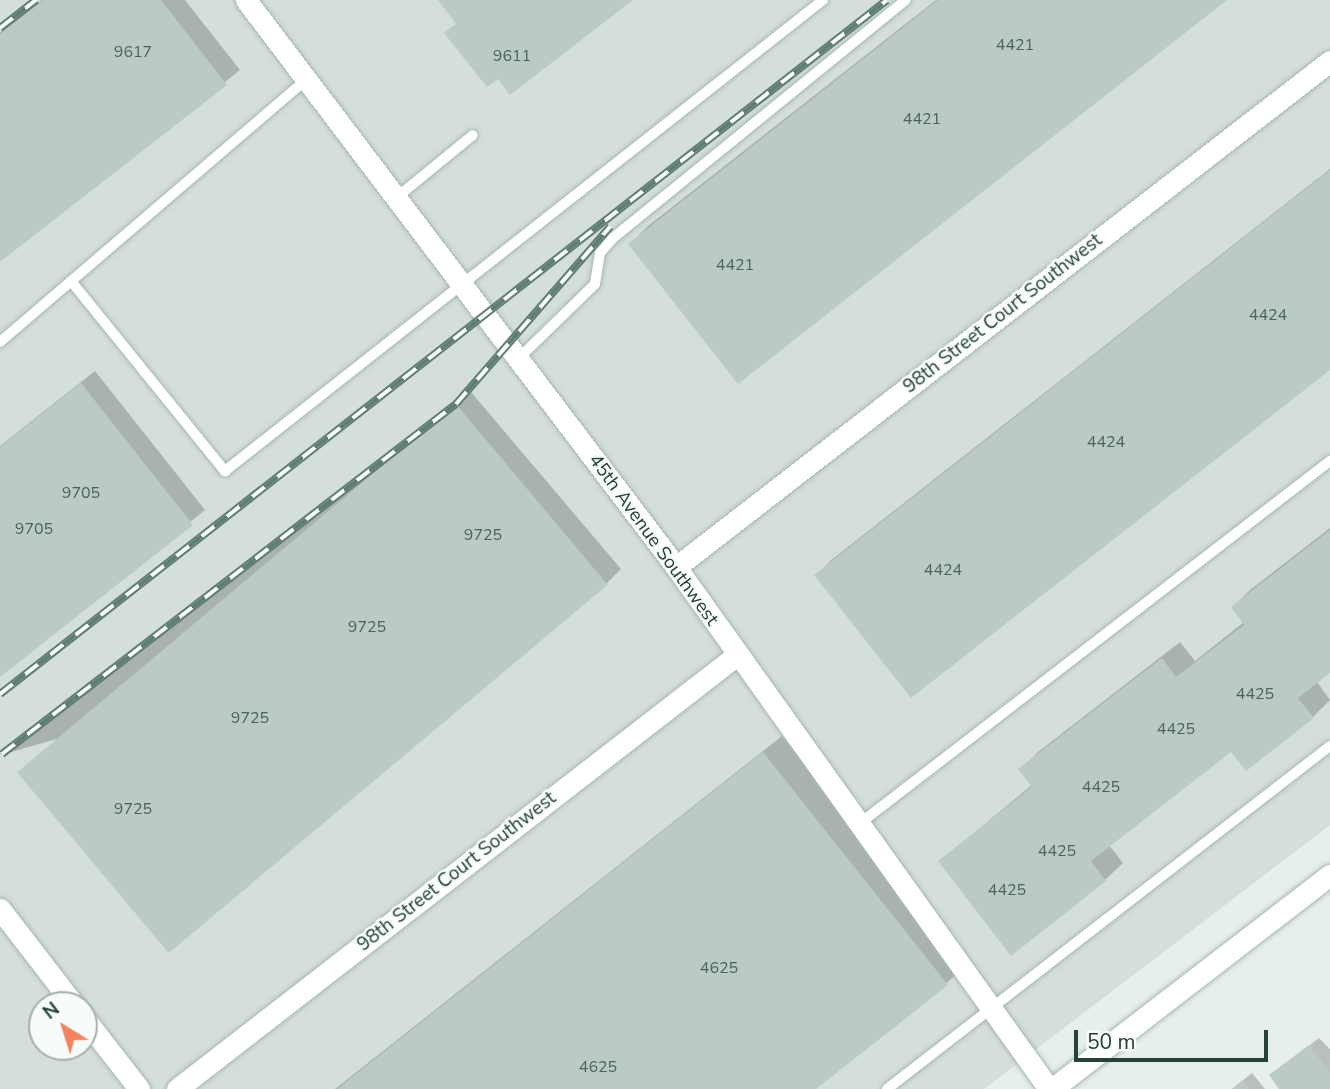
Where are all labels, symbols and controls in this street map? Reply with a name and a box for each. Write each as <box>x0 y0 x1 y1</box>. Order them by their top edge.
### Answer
house number: 4421 <box>996 35 1034 55</box>
house number: 9617 <box>114 42 152 62</box>
house number: 9611 <box>493 46 531 66</box>
house number: 4421 <box>903 109 941 129</box>
street label: 98th Street Court Southwest <box>899 229 1107 399</box>
house number: 4421 <box>716 255 754 275</box>
house number: 4424 <box>1249 305 1287 325</box>
house number: 4424 <box>1087 432 1125 452</box>
street label: 45th Avenue Southwest <box>583 450 723 630</box>
house number: 9705 <box>62 483 100 503</box>
house number: 9705 <box>15 519 53 539</box>
house number: 9725 <box>464 525 502 545</box>
house number: 4424 <box>924 560 962 580</box>
house number: 9725 <box>348 617 386 637</box>
house number: 4425 <box>1236 684 1274 704</box>
house number: 9725 <box>231 708 269 728</box>
house number: 4425 <box>1157 719 1195 739</box>
house number: 4425 <box>1082 777 1120 797</box>
street label: 98th Street Court Southwest <box>353 787 561 957</box>
house number: 9725 <box>114 799 152 819</box>
house number: 4425 <box>1038 841 1076 861</box>
house number: 4425 <box>988 880 1026 900</box>
house number: 4625 <box>700 958 738 978</box>
north arrow <box>28 991 98 1061</box>
text: N <box>38 996 65 1026</box>
scale bar <box>1078 1016 1272 1060</box>
text: 50 m <box>1087 1028 1136 1056</box>
house number: 4625 <box>579 1057 617 1077</box>

